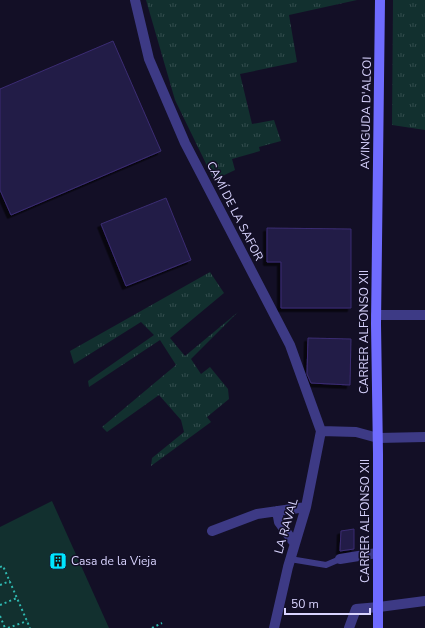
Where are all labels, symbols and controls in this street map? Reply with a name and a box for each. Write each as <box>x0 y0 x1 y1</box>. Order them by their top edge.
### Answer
street label: AVINGUDA D'ALCOI <box>357 56 375 170</box>
street label: CAMÍ DE LA SAFOR <box>203 158 267 264</box>
street label: CARRER ALFONSO XII <box>356 270 372 394</box>
street label: CARRER ALFONSO XII <box>357 459 373 583</box>
street label: LA RAVAL <box>270 496 302 556</box>
building icon: Casa de la Vieja <box>48 551 68 571</box>
place label: Casa de la Vieja <box>71 553 157 569</box>
scale bar <box>285 590 370 616</box>
text: 50 m <box>291 596 319 612</box>

